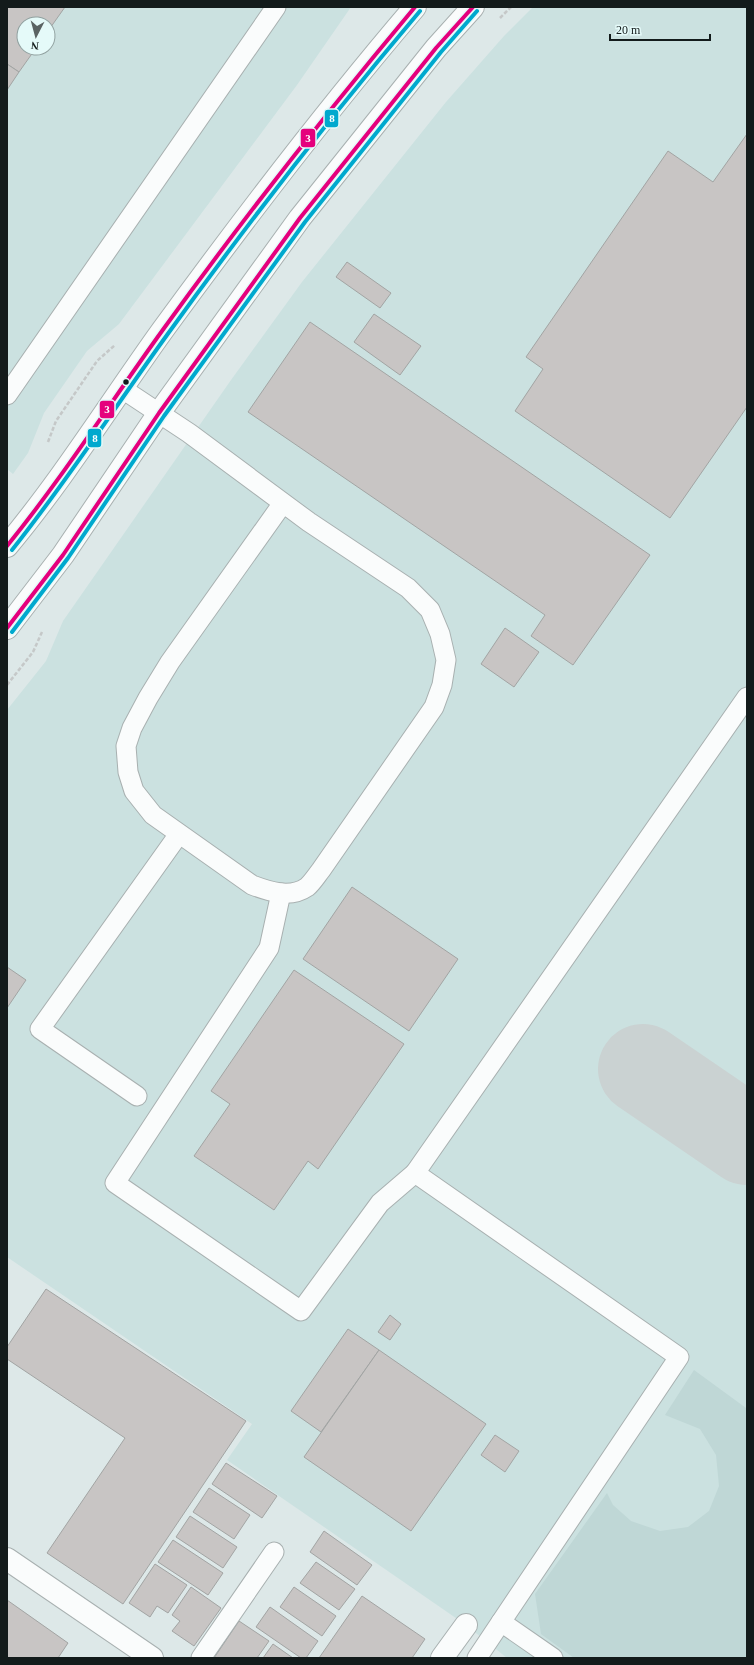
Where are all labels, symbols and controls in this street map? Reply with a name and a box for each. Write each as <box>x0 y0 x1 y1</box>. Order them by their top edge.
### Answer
north arrow <box>16 16 56 56</box>
scale bar <box>610 16 710 42</box>
text: 20 m <box>616 23 641 37</box>
text: N <box>30 40 40 52</box>
line badge: 8 <box>324 109 339 128</box>
text: 8 <box>329 112 335 124</box>
line badge: 3 <box>300 128 316 148</box>
text: 3 <box>305 132 311 144</box>
unlabelled marker <box>121 377 131 387</box>
line badge: 3 <box>99 400 115 419</box>
text: 3 <box>104 403 110 415</box>
line badge: 8 <box>87 428 102 448</box>
text: 8 <box>92 432 98 444</box>

